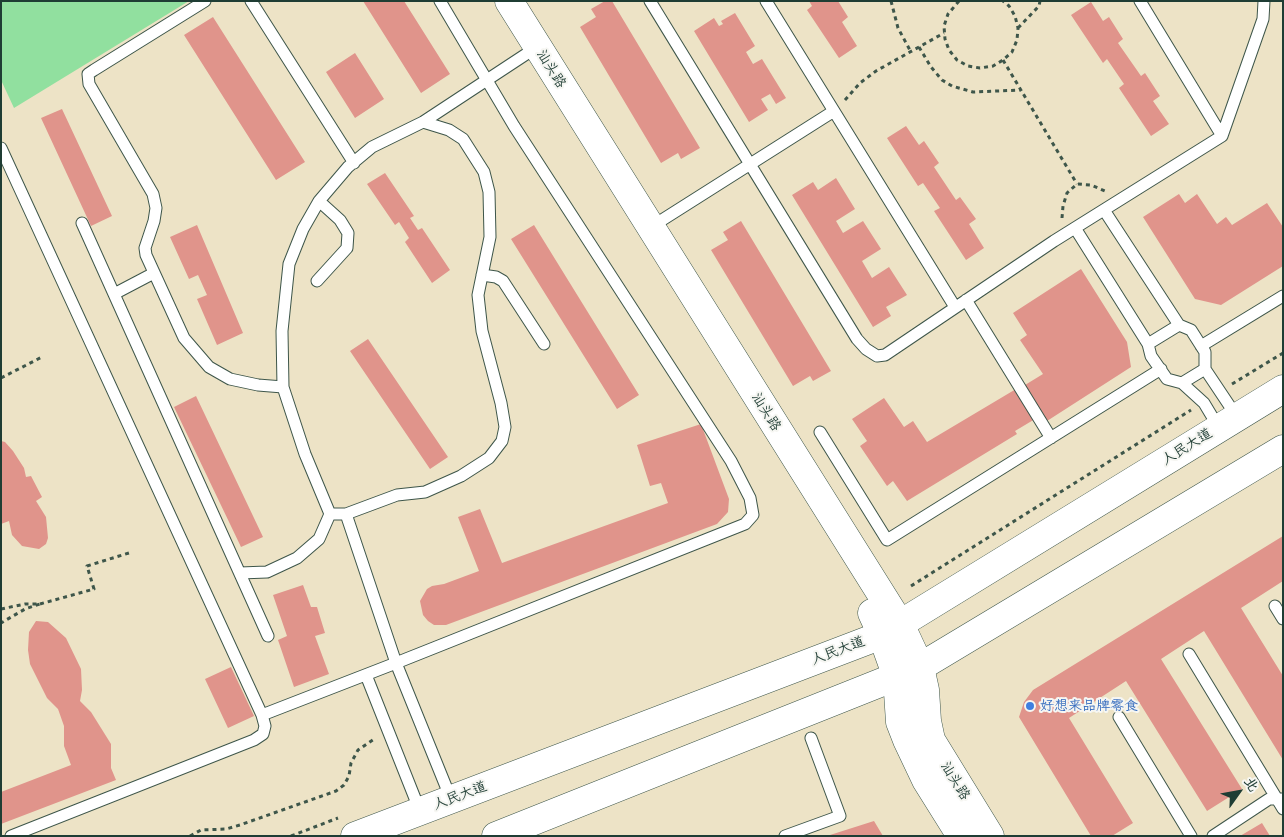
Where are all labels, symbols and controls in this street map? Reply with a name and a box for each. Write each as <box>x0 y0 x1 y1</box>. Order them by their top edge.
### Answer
street label: 汕头路 <box>533 47 569 91</box>
street label: 汕头路 <box>748 390 784 434</box>
street label: 人民大道 <box>1159 425 1215 469</box>
street label: 人民大道 <box>809 633 867 669</box>
place label: 好想来品牌零食 <box>1040 698 1138 714</box>
marker: 好想来品牌零食 <box>1024 700 1036 712</box>
street label: 汕头路 <box>937 759 973 803</box>
north arrow <box>1214 767 1264 817</box>
text: 北 <box>1240 772 1265 795</box>
street label: 人民大道 <box>431 778 489 814</box>

